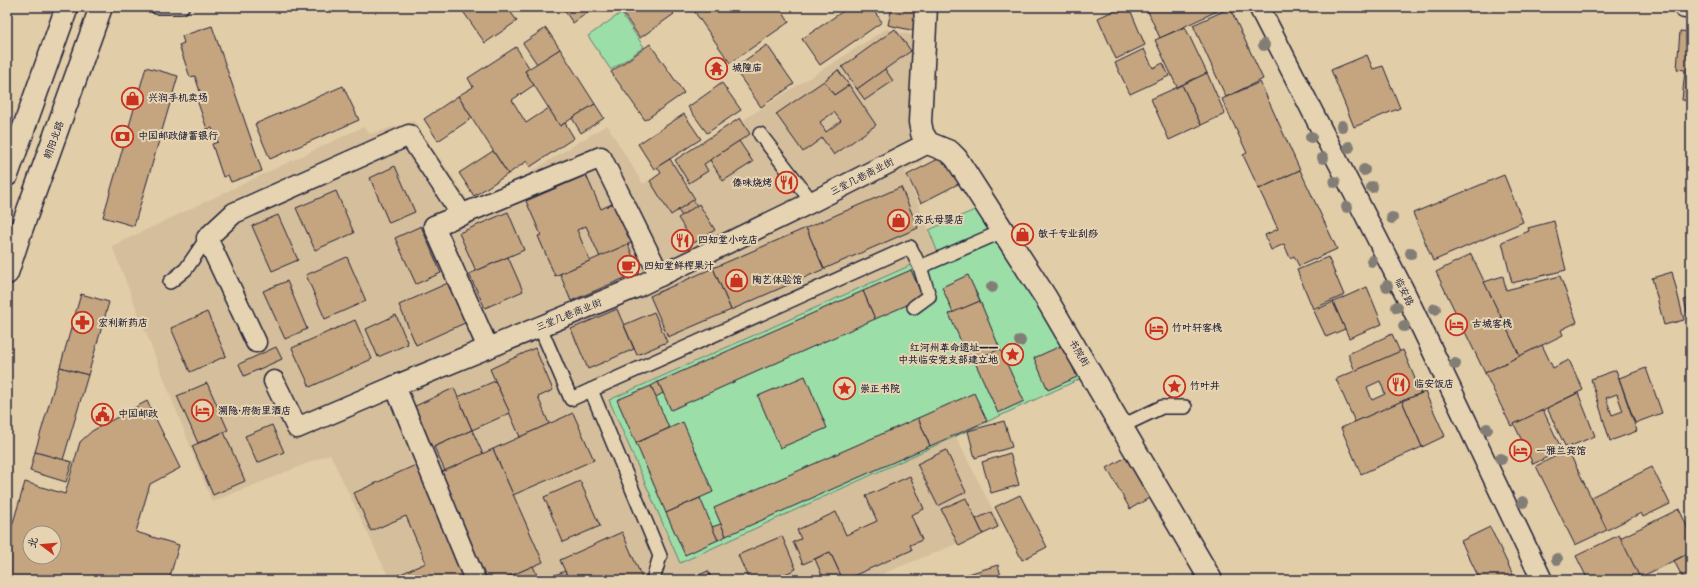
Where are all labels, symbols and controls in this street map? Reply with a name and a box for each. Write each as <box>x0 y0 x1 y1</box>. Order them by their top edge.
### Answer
temple icon: 城隍庙 <box>703 55 729 81</box>
place label: 城隍庙 <box>732 62 762 74</box>
shop icon: 兴润手机卖场 <box>120 85 146 111</box>
place label: 兴润手机卖场 <box>148 92 208 104</box>
street label: 朝阳北路 <box>42 119 66 161</box>
bank icon: 中国邮政储蓄银行 <box>110 123 136 149</box>
place label: 中国邮政储蓄银行 <box>138 130 218 142</box>
street label: 三堂几巷商业街 <box>828 156 896 198</box>
restaurant icon: 傣味烧烤 <box>774 170 800 196</box>
place label: 傣味烧烤 <box>732 177 772 189</box>
shop icon: 苏氏母婴店 <box>886 207 912 233</box>
place label: 苏氏母婴店 <box>914 214 964 226</box>
shop icon: 敏千专业刮痧 <box>1009 221 1035 247</box>
restaurant icon: 四知堂小吃店 <box>670 227 696 253</box>
place label: 敏千专业刮痧 <box>1038 228 1098 240</box>
place label: 四知堂小吃店 <box>698 234 758 246</box>
cafe icon: 四知堂鲜榨果汁 <box>615 253 641 279</box>
place label: 四知堂鲜榨果汁 <box>644 260 714 272</box>
shop icon: 陶艺体验馆 <box>723 267 749 293</box>
place label: 陶艺体验馆 <box>752 274 802 286</box>
street label: 临安路 <box>1392 276 1416 308</box>
street label: 三堂几巷商业街 <box>534 296 604 334</box>
pharmacy icon: 宏利新药店 <box>69 310 95 336</box>
hotel icon: 古城客栈 <box>1443 311 1469 337</box>
hotel icon: 竹叶轩客栈 <box>1144 315 1170 341</box>
place label: 宏利新药店 <box>98 317 148 329</box>
place label: 古城客栈 <box>1472 318 1512 330</box>
place label: 竹叶轩客栈 <box>1172 322 1222 334</box>
street label: 书院街 <box>1066 337 1092 369</box>
place icon: 红河州革命遗址—— 中共临安党支部建立地 <box>1000 341 1026 367</box>
place label: 红河州革命遗址—— 中共临安党支部建立地 <box>898 342 999 366</box>
restaurant icon: 临安饭店 <box>1386 371 1412 397</box>
place icon: 竹叶井 <box>1161 373 1187 399</box>
place icon: 崇正书院 <box>832 376 858 402</box>
place label: 临安饭店 <box>1414 378 1454 390</box>
place label: 竹叶井 <box>1190 380 1220 392</box>
place label: 崇正书院 <box>860 383 900 395</box>
hotel icon: 溯隐·府衙里酒店 <box>189 398 215 424</box>
public building icon: 中国邮政 <box>90 401 116 427</box>
place label: 溯隐·府衙里酒店 <box>218 405 291 417</box>
place label: 中国邮政 <box>118 408 158 420</box>
hotel icon: 一雅兰宾馆 <box>1507 438 1533 464</box>
place label: 一雅兰宾馆 <box>1536 445 1586 457</box>
north arrow <box>22 525 62 565</box>
text: 北 <box>25 535 41 549</box>

